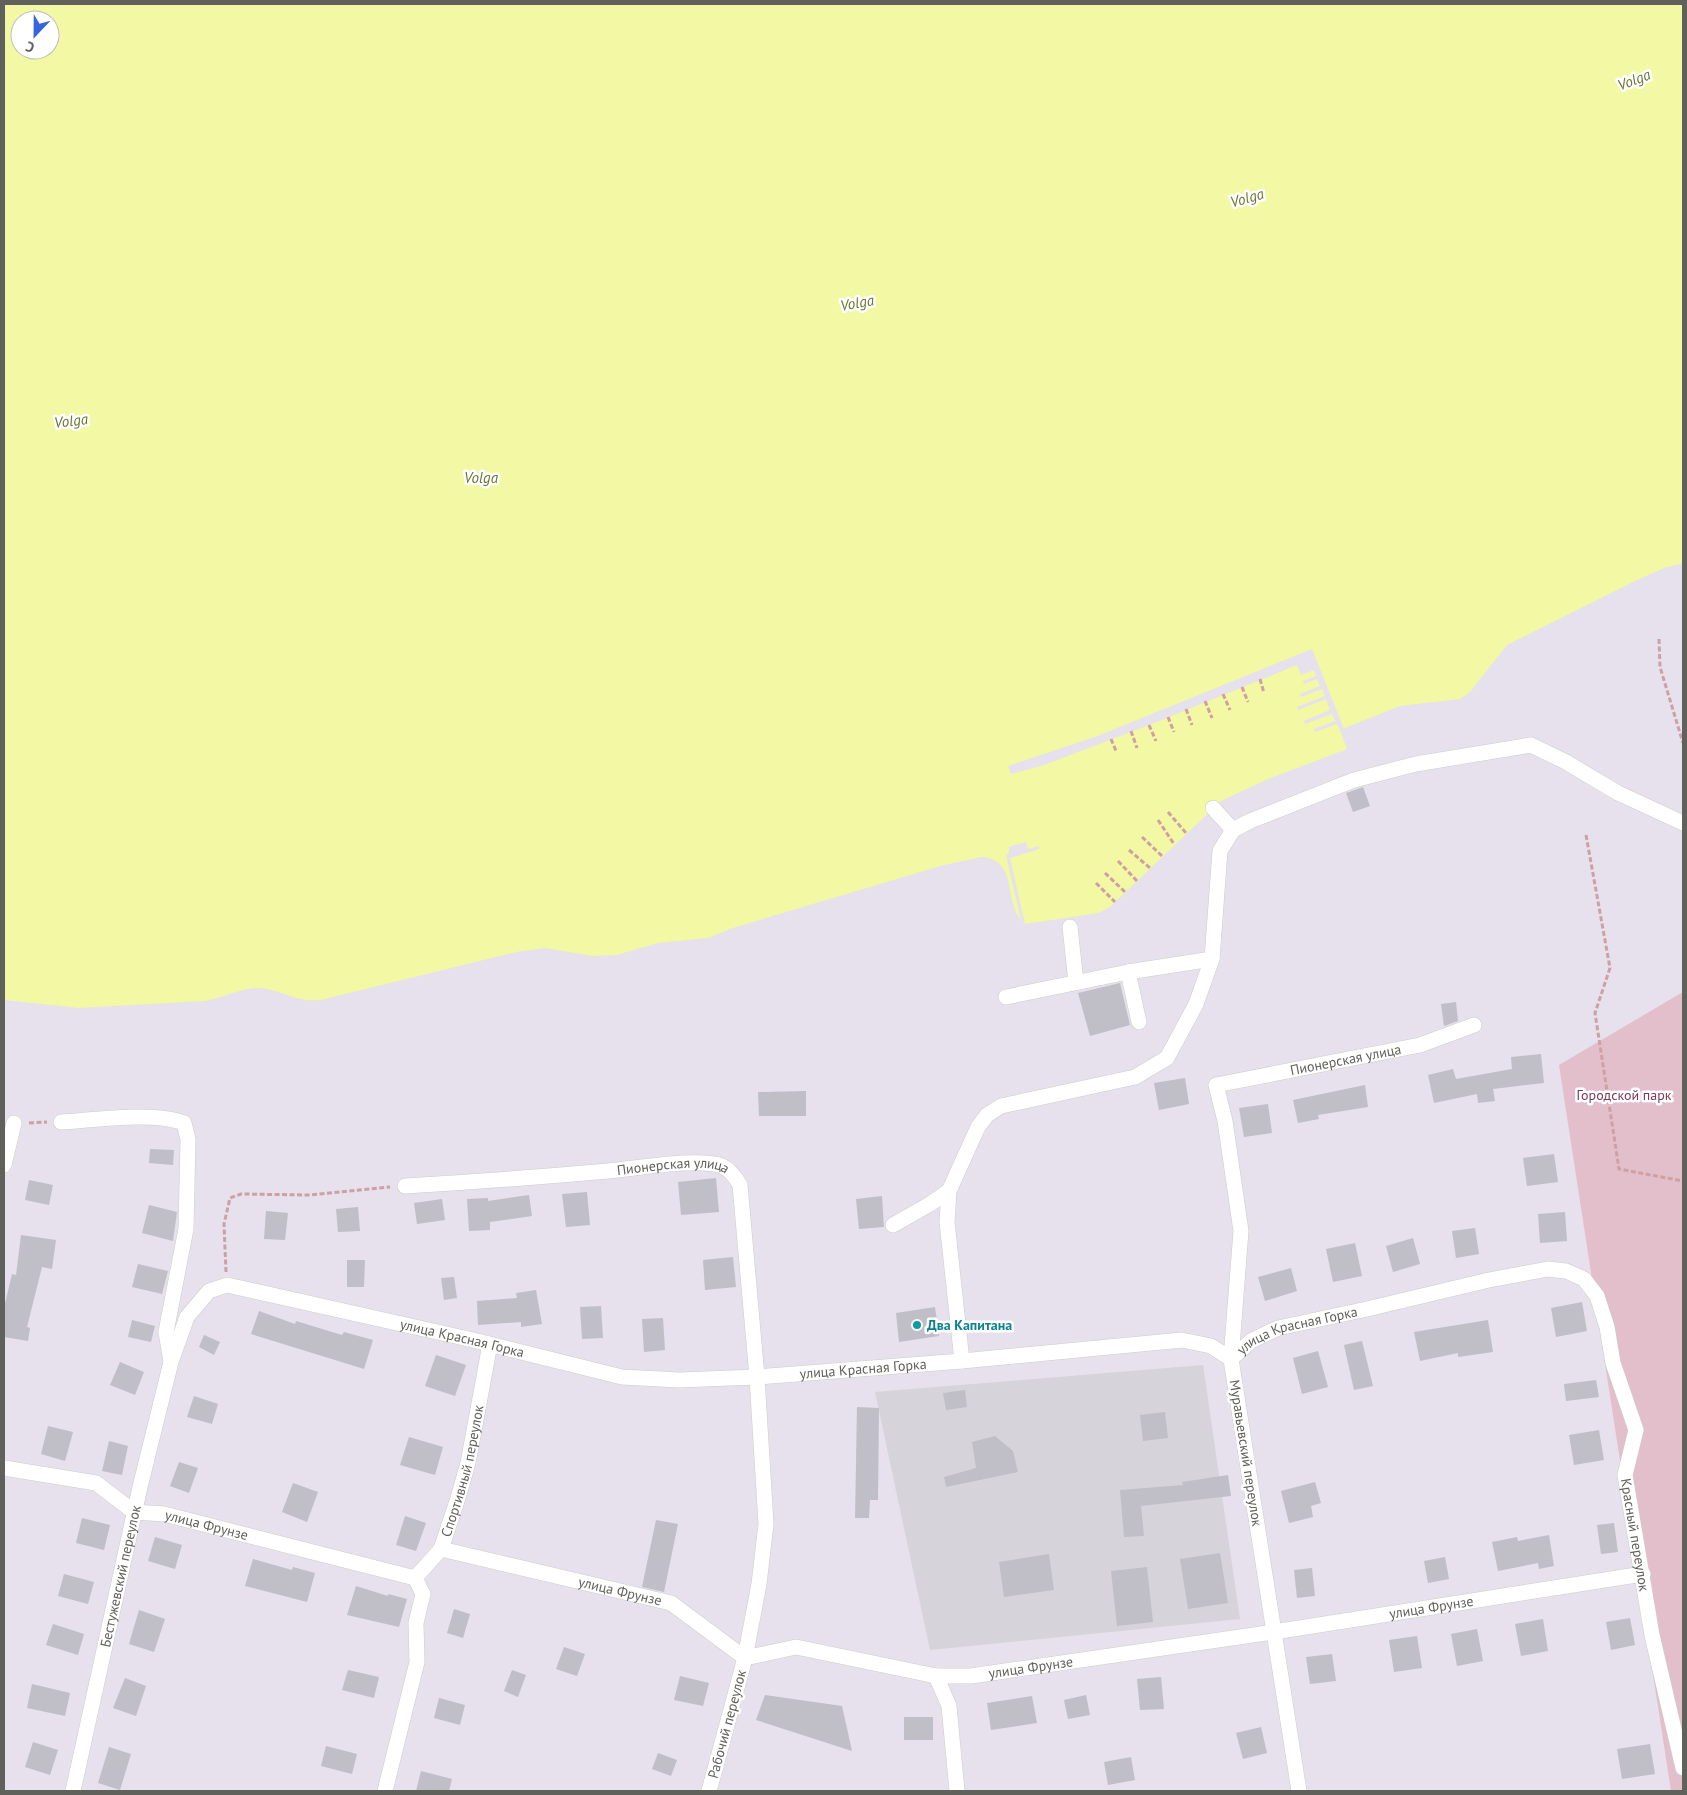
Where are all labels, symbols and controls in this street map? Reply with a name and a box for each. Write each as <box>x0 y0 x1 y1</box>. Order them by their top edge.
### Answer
north arrow <box>10 10 60 60</box>
text: С <box>23 37 37 57</box>
water label: Volga <box>1615 64 1654 94</box>
water label: Volga <box>1228 184 1266 211</box>
water label: Volga <box>839 290 876 315</box>
water label: Volga <box>53 409 90 432</box>
water label: Volga <box>464 468 499 487</box>
street label: Пионерская улица <box>1289 1040 1403 1079</box>
park label: Городской парк <box>1576 1086 1672 1104</box>
street label: Пионерская улица <box>616 1154 733 1179</box>
street label: улица Красная Горка <box>1233 1302 1359 1359</box>
street label: улица Красная Горка <box>398 1315 526 1361</box>
place label: Два Капитана <box>927 1316 1012 1334</box>
marker: Два Капитана <box>911 1319 923 1331</box>
street label: улица Красная Горка <box>799 1355 927 1383</box>
street label: Муравьевский переулок <box>1226 1378 1267 1528</box>
street label: Спортивный переулок <box>437 1403 488 1539</box>
street label: Красный переулок <box>1617 1477 1654 1593</box>
street label: Бестужевский переулок <box>96 1503 145 1649</box>
street label: улица Фрунзе <box>163 1506 250 1544</box>
street label: улица Фрунзе <box>577 1573 664 1610</box>
street label: улица Фрунзе <box>1388 1592 1475 1623</box>
street label: улица Фрунзе <box>987 1652 1074 1682</box>
street label: Рабочий переулок <box>704 1667 750 1780</box>

